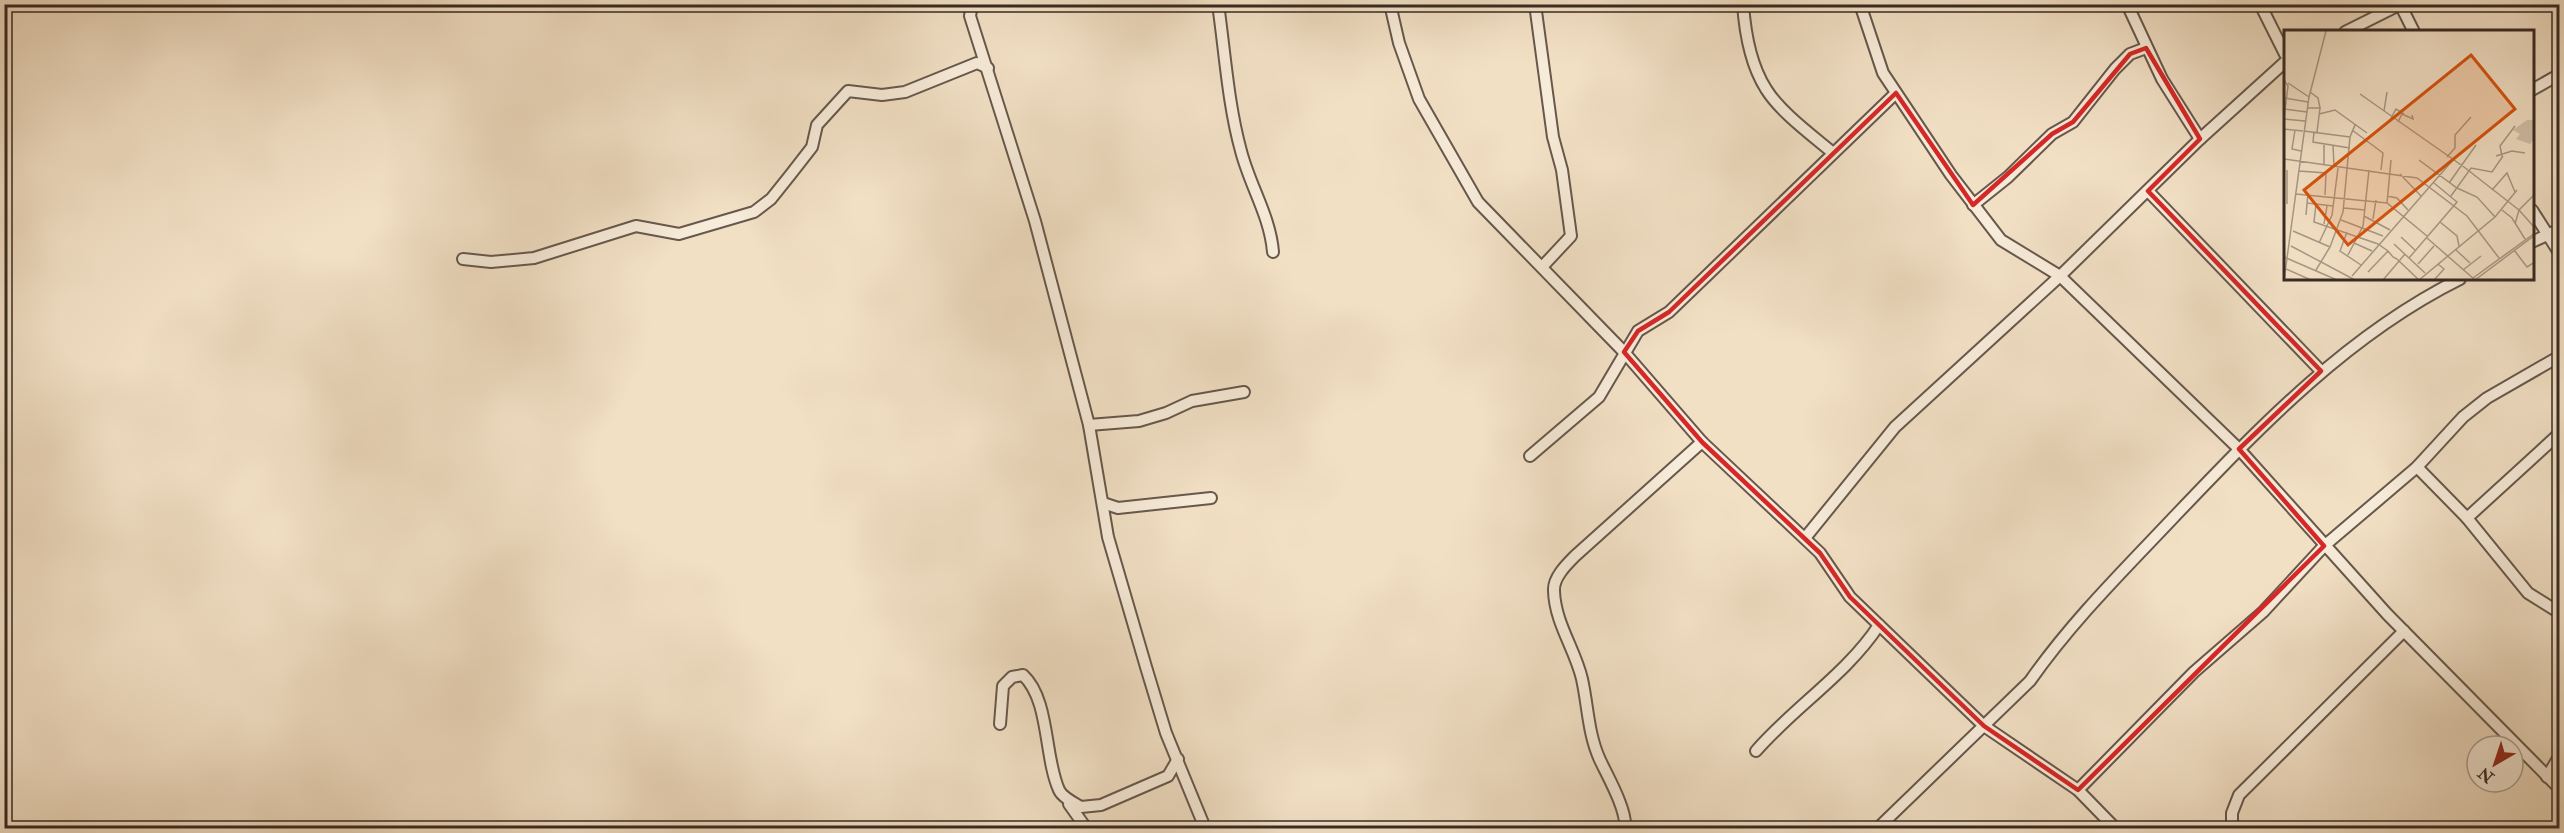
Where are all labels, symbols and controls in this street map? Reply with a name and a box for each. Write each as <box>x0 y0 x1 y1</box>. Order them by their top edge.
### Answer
inset map <box>2284 30 2534 280</box>
north arrow <box>2465 734 2525 794</box>
text: N <box>2474 762 2499 788</box>

